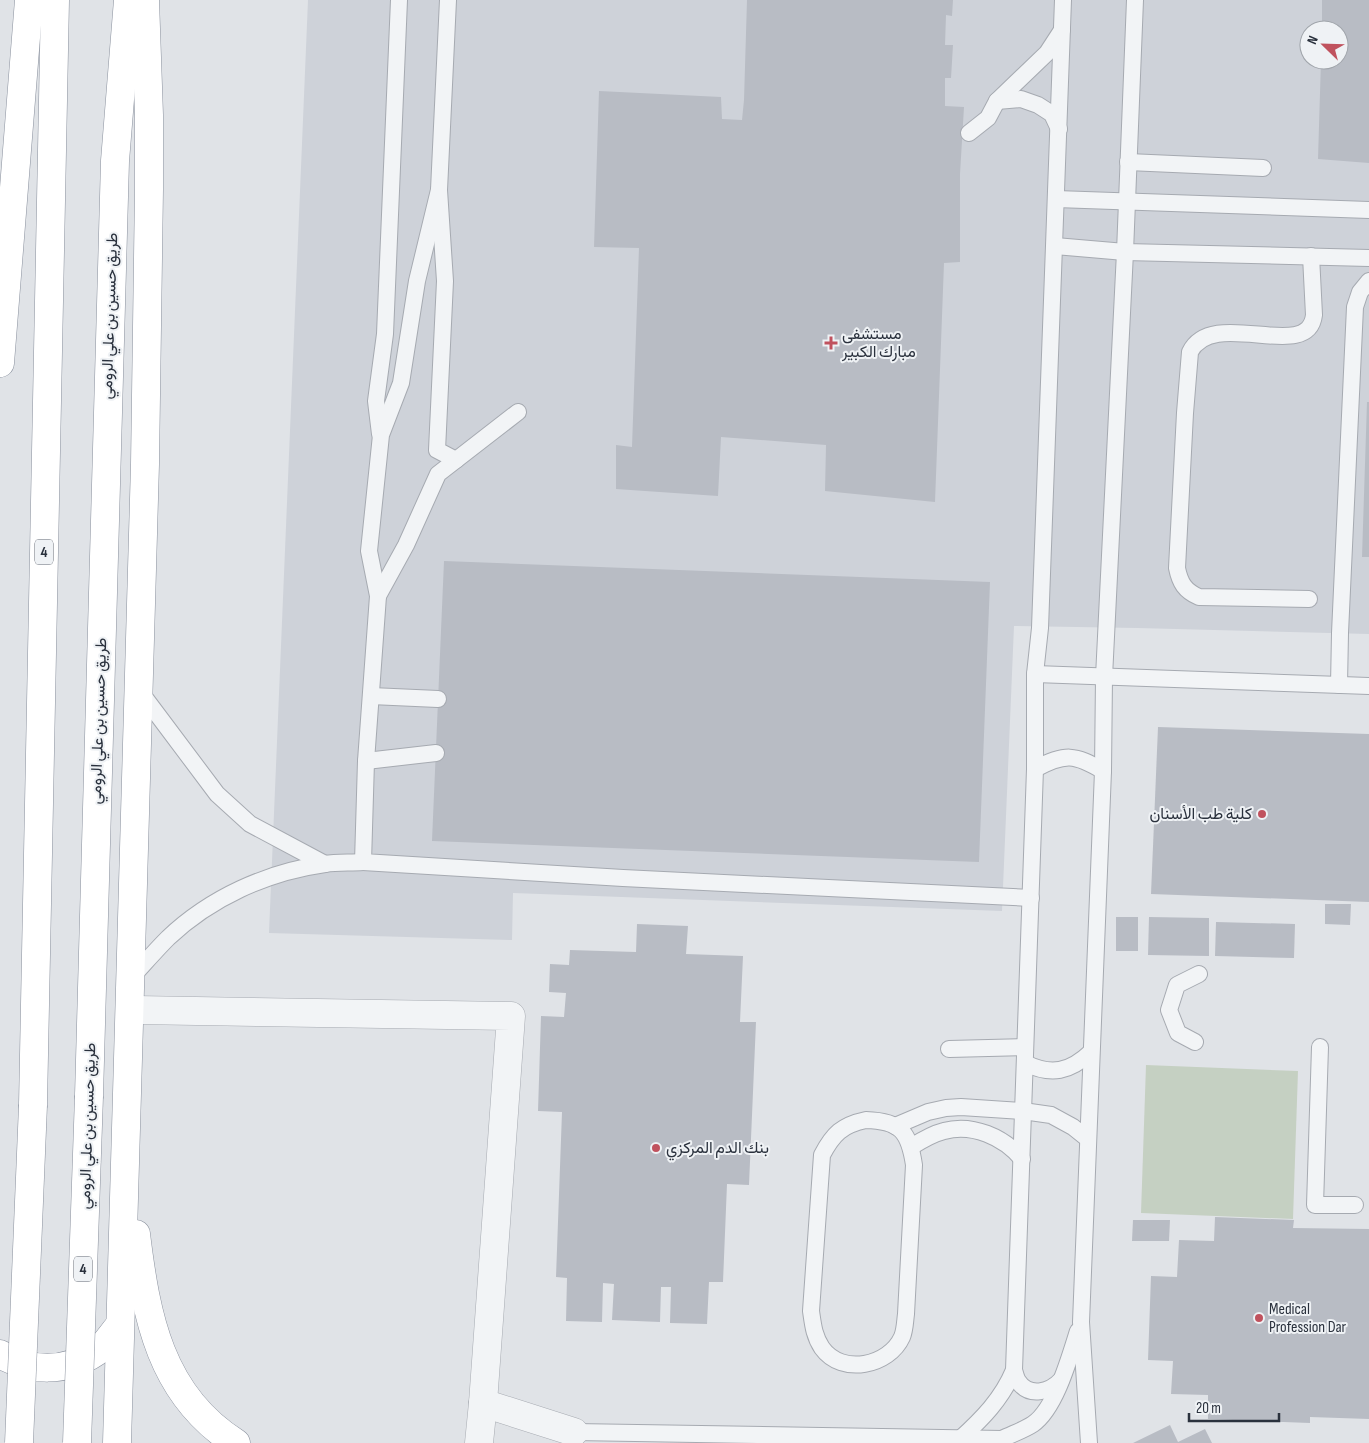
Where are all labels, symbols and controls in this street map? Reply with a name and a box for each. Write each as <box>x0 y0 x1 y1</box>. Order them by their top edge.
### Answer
north arrow <box>1299 20 1349 70</box>
text: N <box>1303 33 1322 47</box>
street label: طريق حسين بن علي الرومي <box>98 232 125 400</box>
place label: مستشفى مبارك الكبير <box>841 325 916 362</box>
marker: مستشفى مبارك الكبير <box>824 336 838 350</box>
road number: 4 <box>35 540 53 564</box>
street label: طريق حسين بن علي الرومي <box>87 637 114 805</box>
place label: كلية طب الأسنان <box>1150 805 1252 824</box>
marker: كلية طب الأسنان <box>1256 808 1268 820</box>
street label: طريق حسين بن علي الرومي <box>76 1042 103 1210</box>
place label: بنك الدم المركزي <box>666 1139 769 1161</box>
marker: بنك الدم المركزي <box>650 1142 662 1154</box>
road number: 4 <box>74 1256 92 1282</box>
place label: Medical Profession Dar <box>1269 1300 1347 1337</box>
marker: Medical Profession Dar <box>1253 1312 1265 1324</box>
scale bar <box>1189 1390 1279 1422</box>
text: 20 m <box>1196 1399 1221 1418</box>

